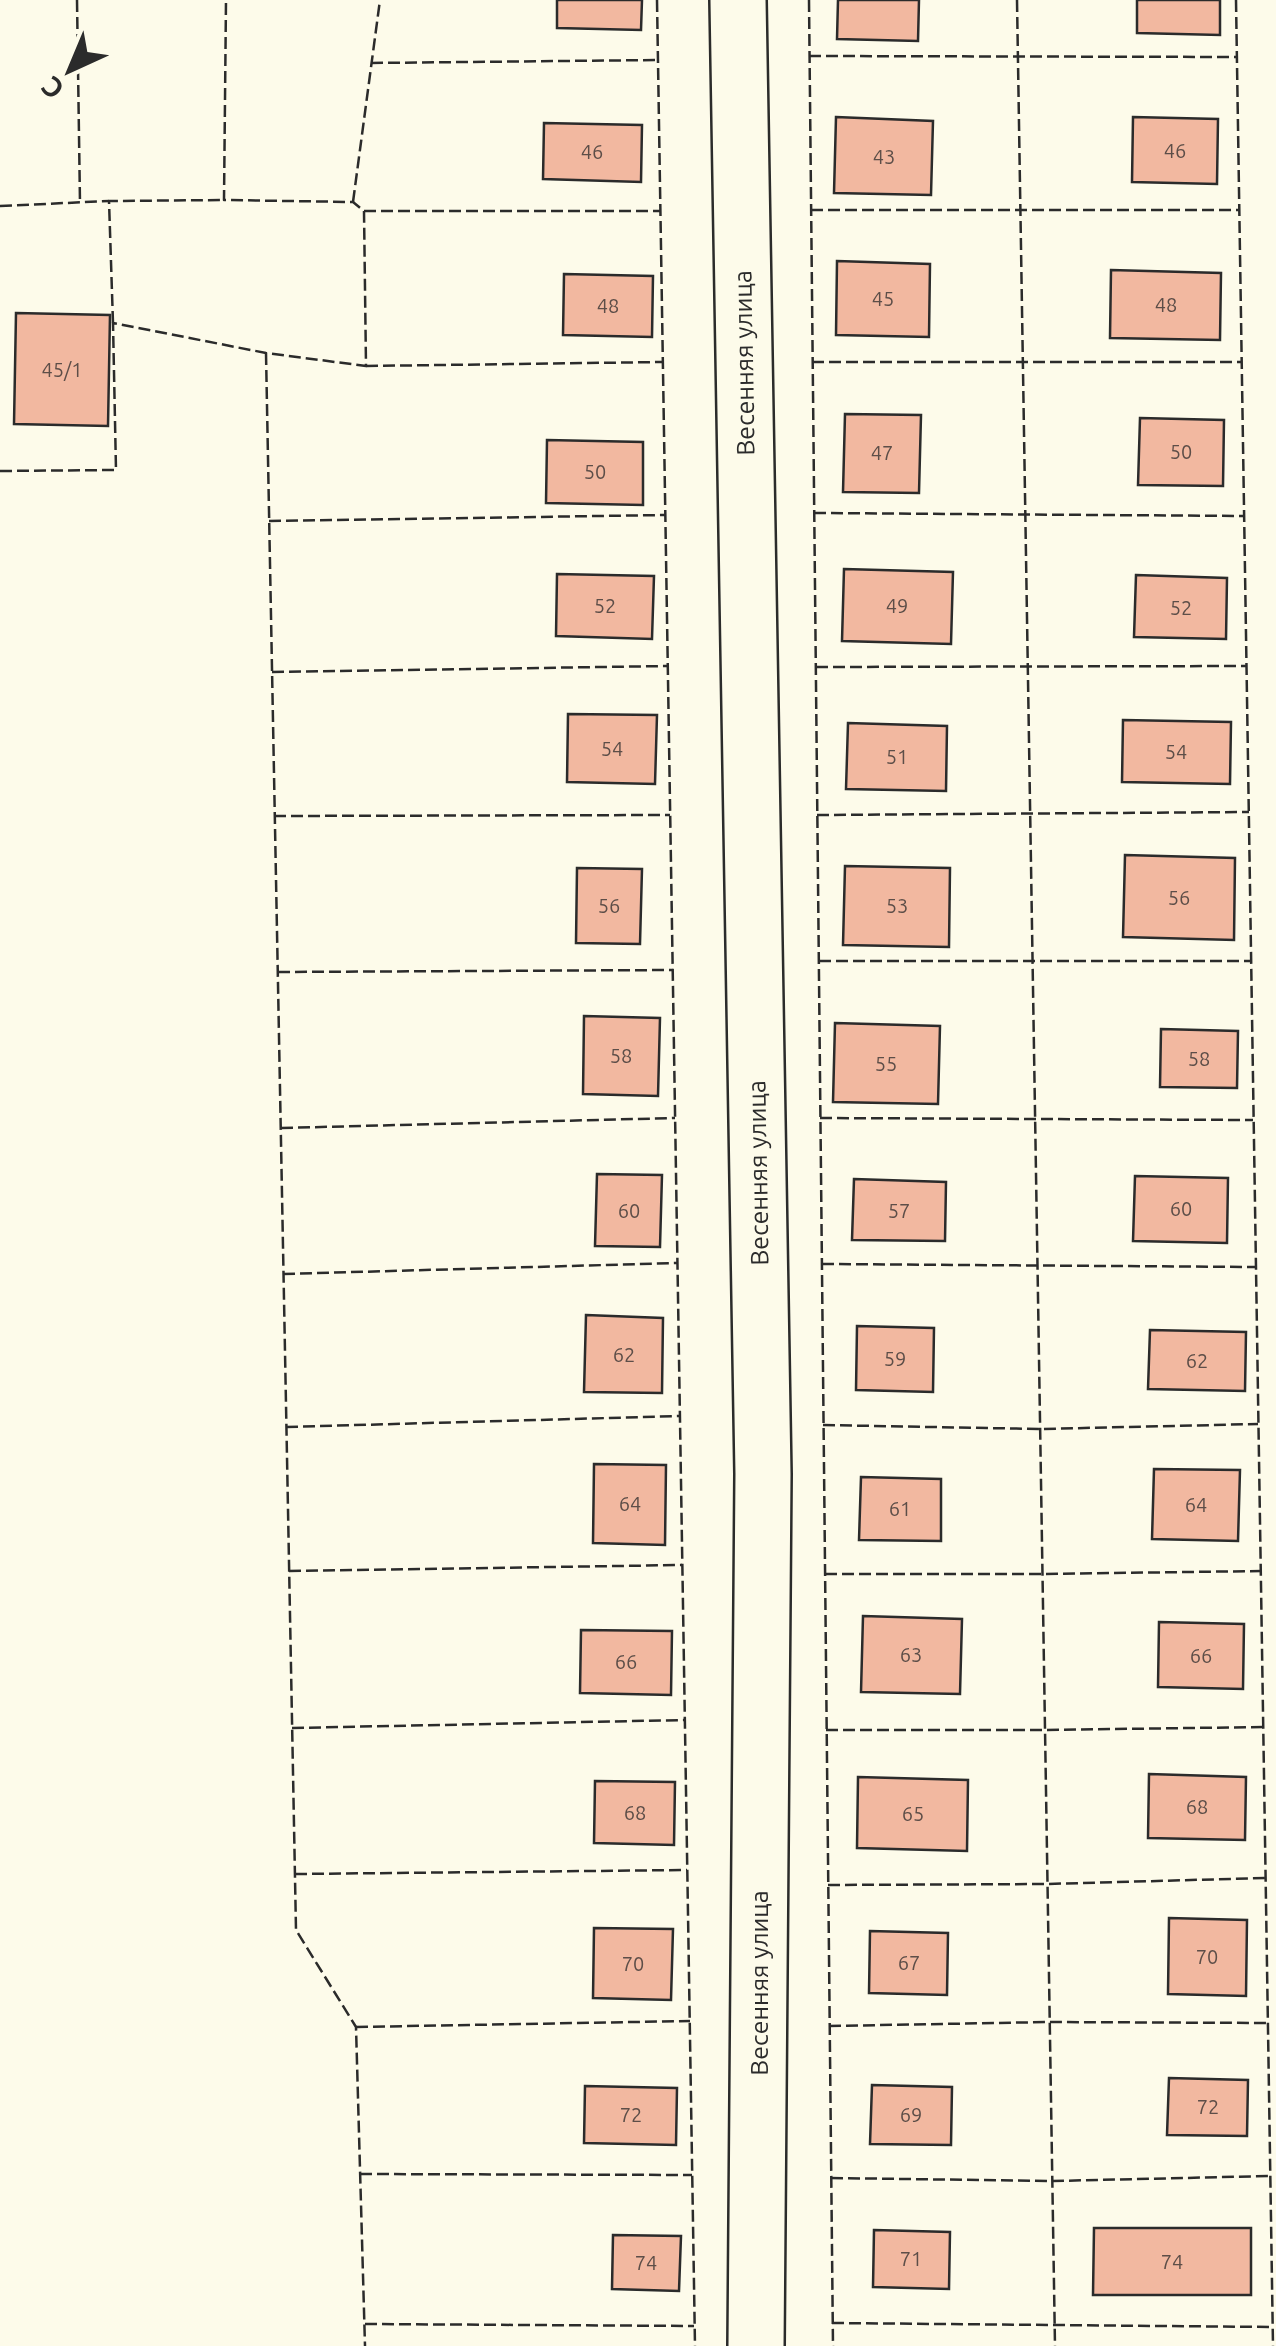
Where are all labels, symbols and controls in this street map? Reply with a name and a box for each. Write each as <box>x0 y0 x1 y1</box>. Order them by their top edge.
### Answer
north arrow <box>20 20 120 120</box>
text: С <box>35 71 69 106</box>
house number: 46 <box>1164 139 1186 162</box>
house number: 46 <box>581 140 603 163</box>
house number: 43 <box>873 145 895 168</box>
street label: Весенняя улица <box>728 270 760 456</box>
house number: 45 <box>872 287 894 310</box>
house number: 48 <box>1155 293 1177 316</box>
house number: 48 <box>597 294 619 317</box>
house number: 45/1 <box>41 358 83 381</box>
house number: 50 <box>1170 440 1192 463</box>
house number: 47 <box>871 441 893 464</box>
house number: 50 <box>584 460 606 483</box>
house number: 52 <box>594 594 616 617</box>
house number: 49 <box>886 594 908 617</box>
house number: 52 <box>1170 596 1192 619</box>
house number: 54 <box>601 737 623 760</box>
house number: 54 <box>1165 740 1187 763</box>
house number: 51 <box>886 745 908 768</box>
house number: 56 <box>1168 886 1190 909</box>
house number: 56 <box>598 894 620 917</box>
house number: 53 <box>886 894 908 917</box>
house number: 58 <box>610 1044 632 1067</box>
house number: 58 <box>1188 1047 1210 1070</box>
house number: 55 <box>875 1052 897 1075</box>
street label: Весенняя улица <box>742 1080 774 1266</box>
house number: 60 <box>1170 1197 1192 1220</box>
house number: 60 <box>618 1199 640 1222</box>
house number: 57 <box>888 1199 910 1222</box>
house number: 62 <box>613 1343 635 1366</box>
house number: 59 <box>884 1347 906 1370</box>
house number: 62 <box>1186 1349 1208 1372</box>
house number: 64 <box>619 1492 641 1515</box>
house number: 64 <box>1185 1493 1207 1516</box>
house number: 61 <box>889 1497 911 1520</box>
house number: 63 <box>900 1643 922 1666</box>
house number: 66 <box>1190 1644 1212 1667</box>
house number: 66 <box>615 1650 637 1673</box>
house number: 68 <box>1186 1795 1208 1818</box>
house number: 68 <box>624 1801 646 1824</box>
house number: 65 <box>902 1802 924 1825</box>
street label: Весенняя улица <box>745 1890 773 2076</box>
house number: 70 <box>1196 1945 1218 1968</box>
house number: 67 <box>898 1951 920 1974</box>
house number: 70 <box>622 1952 644 1975</box>
house number: 72 <box>1197 2095 1219 2118</box>
house number: 72 <box>620 2103 642 2126</box>
house number: 69 <box>900 2103 922 2126</box>
house number: 71 <box>900 2247 922 2270</box>
house number: 74 <box>1161 2250 1183 2273</box>
house number: 74 <box>635 2251 657 2274</box>

